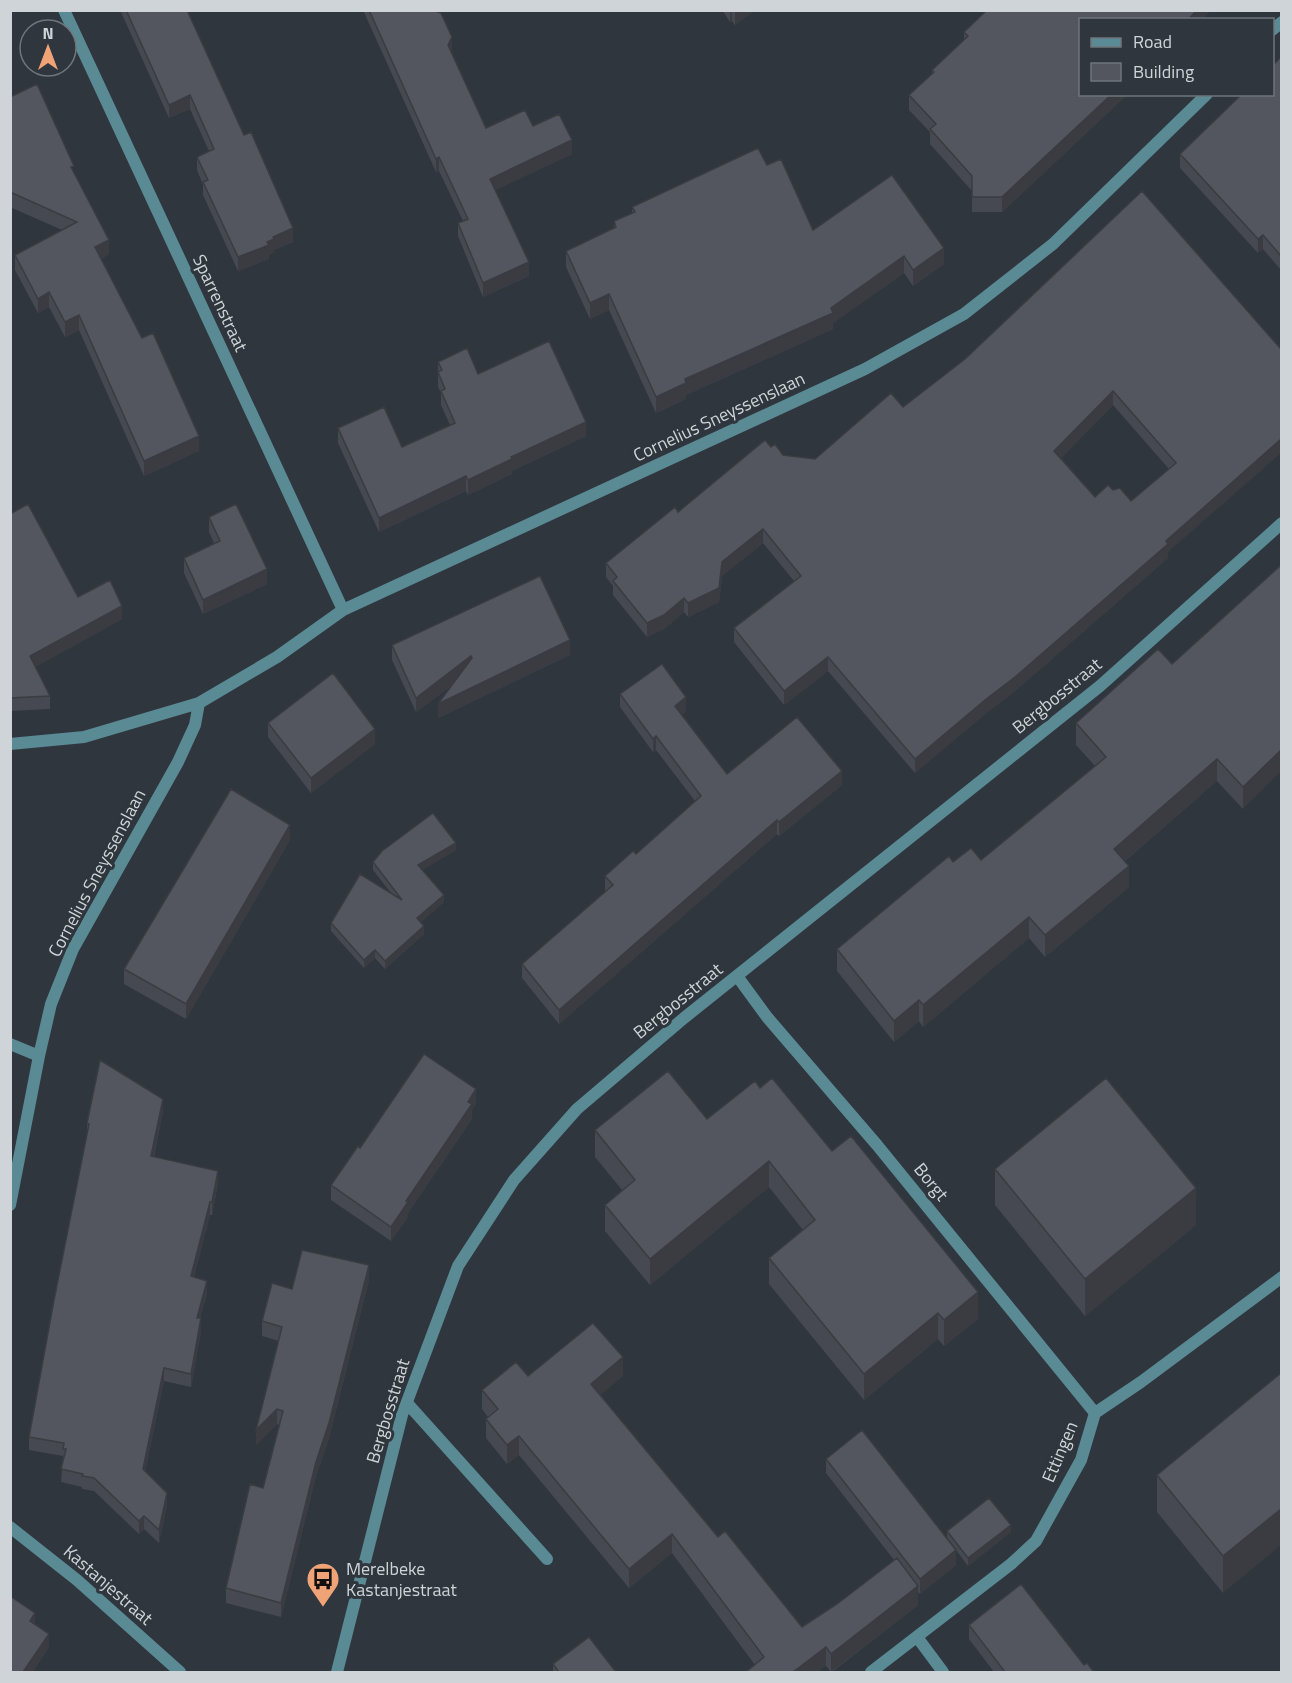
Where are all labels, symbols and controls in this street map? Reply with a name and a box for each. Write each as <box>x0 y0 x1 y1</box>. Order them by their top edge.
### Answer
north arrow <box>18 18 78 78</box>
legend <box>1079 18 1274 96</box>
text: N <box>42 21 54 45</box>
text: Road <box>1133 28 1172 55</box>
text: Building <box>1133 58 1194 85</box>
street label: Sparrenstraat <box>186 250 255 356</box>
street label: Cornelius Sneyssenslaan <box>628 365 809 468</box>
street label: Bergbosstraat <box>1006 651 1108 740</box>
street label: Cornelius Sneyssenslaan <box>41 784 152 962</box>
street label: Bergbosstraat <box>627 956 729 1045</box>
street label: Borgt <box>908 1157 956 1207</box>
street label: Bergbosstraat <box>359 1355 416 1467</box>
street label: Ettingen <box>1035 1417 1084 1487</box>
street label: Kastanjestraat <box>58 1538 160 1632</box>
place label: Merelbeke Kastanjestraat <box>346 1555 458 1603</box>
bus stop icon: Merelbeke Kastanjestraat <box>305 1561 341 1608</box>

